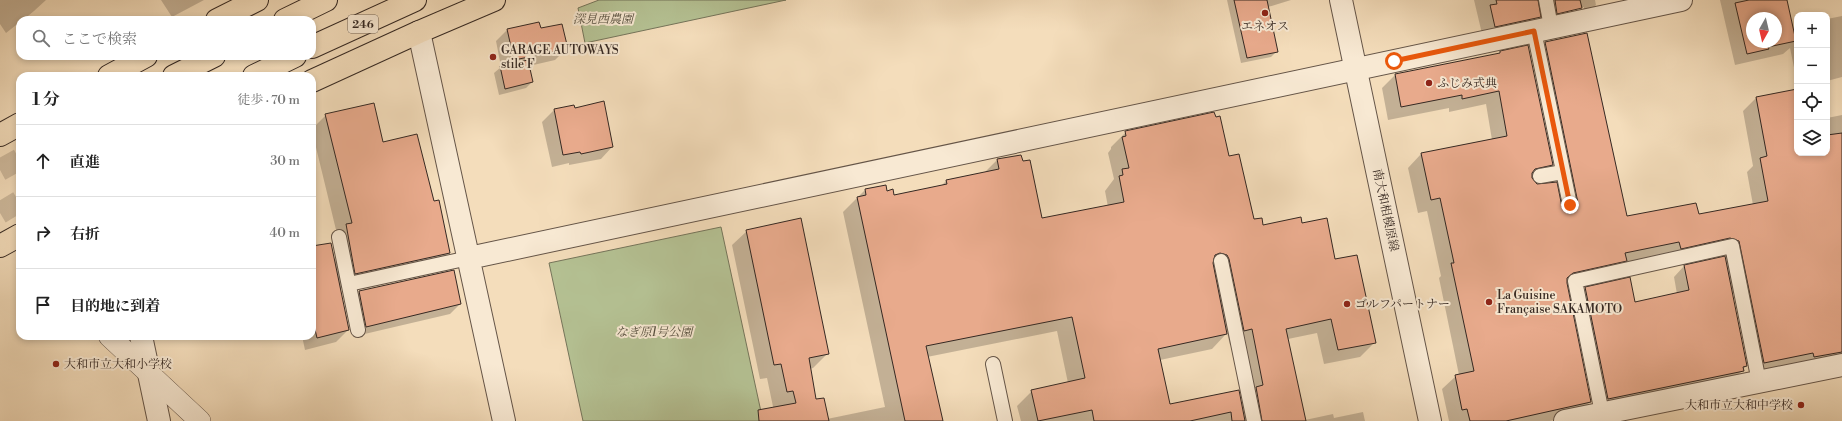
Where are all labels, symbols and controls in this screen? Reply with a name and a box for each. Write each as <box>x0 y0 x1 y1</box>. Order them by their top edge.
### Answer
marker: エネオス <box>1260 8 1270 18</box>
park label: 深見西農園 <box>573 12 635 27</box>
north arrow <box>1746 12 1782 48</box>
map controls <box>1794 12 1830 156</box>
button: + <box>1794 12 1830 48</box>
road number: 246 <box>348 15 378 33</box>
search box <box>16 16 316 60</box>
place label: エネオス <box>1241 19 1289 34</box>
icon: search <box>30 27 52 49</box>
text: ここで検索 <box>62 30 137 49</box>
place label: GARAGE AUTOWAYS stile F <box>501 43 619 72</box>
button: − <box>1794 48 1830 84</box>
marker: GARAGE AUTOWAYS stile F <box>488 52 498 62</box>
route start <box>1385 52 1403 70</box>
place label: ふじみ式典 <box>1437 76 1497 91</box>
marker: ふじみ式典 <box>1424 78 1434 88</box>
button: locate <box>1794 84 1830 120</box>
text: 1 分 <box>32 89 60 111</box>
text: 徒歩 · 70 m <box>238 92 300 108</box>
button: layers <box>1794 120 1830 156</box>
icon: ahead <box>32 150 54 172</box>
text: 直進 <box>70 153 100 172</box>
text: 30 m <box>270 153 300 169</box>
street label: 南大和相模原線 <box>1369 167 1402 253</box>
route end <box>1561 196 1579 214</box>
icon: right <box>32 222 54 244</box>
text: 右折 <box>70 225 100 244</box>
text: 40 m <box>270 225 300 241</box>
place label: La Guisine Française SAKAMOTO <box>1497 288 1622 317</box>
icon: arrive <box>32 294 54 316</box>
text: 目的地に到着 <box>70 297 160 316</box>
place label: ゴルフパートナー <box>1355 297 1450 312</box>
marker: La Guisine Française SAKAMOTO <box>1484 297 1494 307</box>
marker: ゴルフパートナー <box>1342 299 1352 309</box>
park label: なぎ原1号公園 <box>616 325 694 340</box>
place label: 大和市立大和小学校 <box>64 357 172 372</box>
marker: 大和市立大和小学校 <box>51 359 61 369</box>
place label: 大和市立大和中学校 <box>1685 398 1793 413</box>
marker: 大和市立大和中学校 <box>1796 400 1806 410</box>

